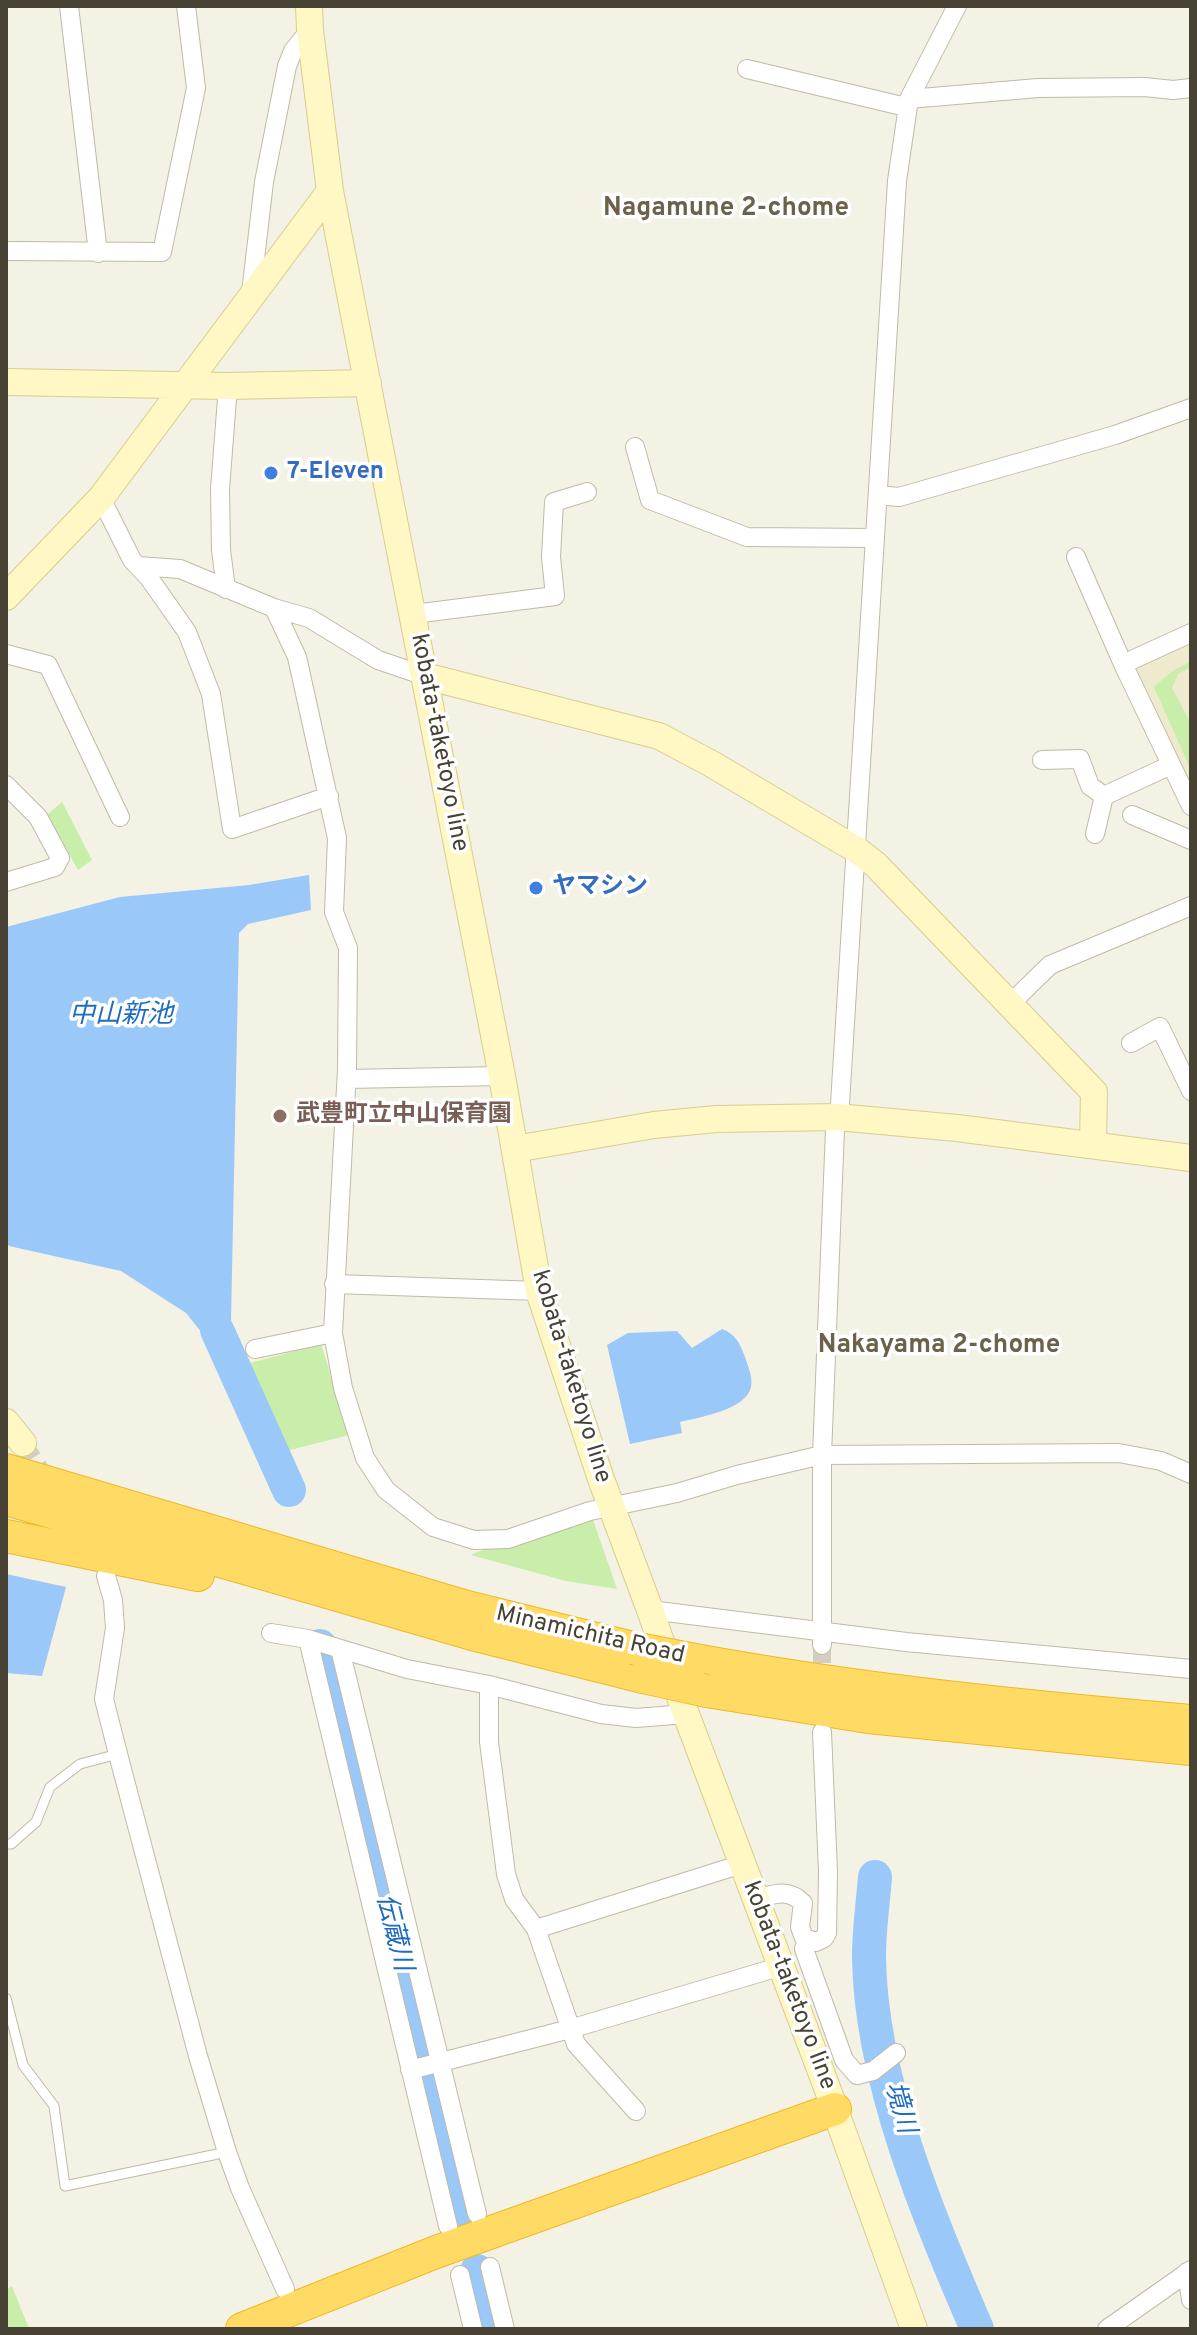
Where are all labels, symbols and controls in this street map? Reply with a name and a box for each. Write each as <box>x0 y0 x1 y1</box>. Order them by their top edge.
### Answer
district label: Nagamune 2-chome <box>603 194 849 226</box>
place label: 7-Eleven <box>287 459 384 487</box>
marker: 7-Eleven <box>262 464 280 482</box>
street label: kobata-taketoyo line <box>403 632 473 854</box>
place label: ヤマシン <box>552 874 648 902</box>
marker: ヤマシン <box>527 879 545 897</box>
water label: 中山新池 <box>69 1001 173 1033</box>
place label: 武豊町立中山保育園 <box>296 1102 512 1130</box>
marker: 武豊町立中山保育園 <box>271 1107 289 1125</box>
street label: kobata-taketoyo line <box>524 1267 616 1487</box>
district label: Nakayama 2-chome <box>818 1331 1060 1363</box>
street label: Minamichita Road <box>493 1600 687 1672</box>
street label: kobata-taketoyo line <box>735 1878 841 2094</box>
water label: 伝蔵川 <box>367 1891 417 1975</box>
water label: 境川 <box>876 2079 920 2137</box>

